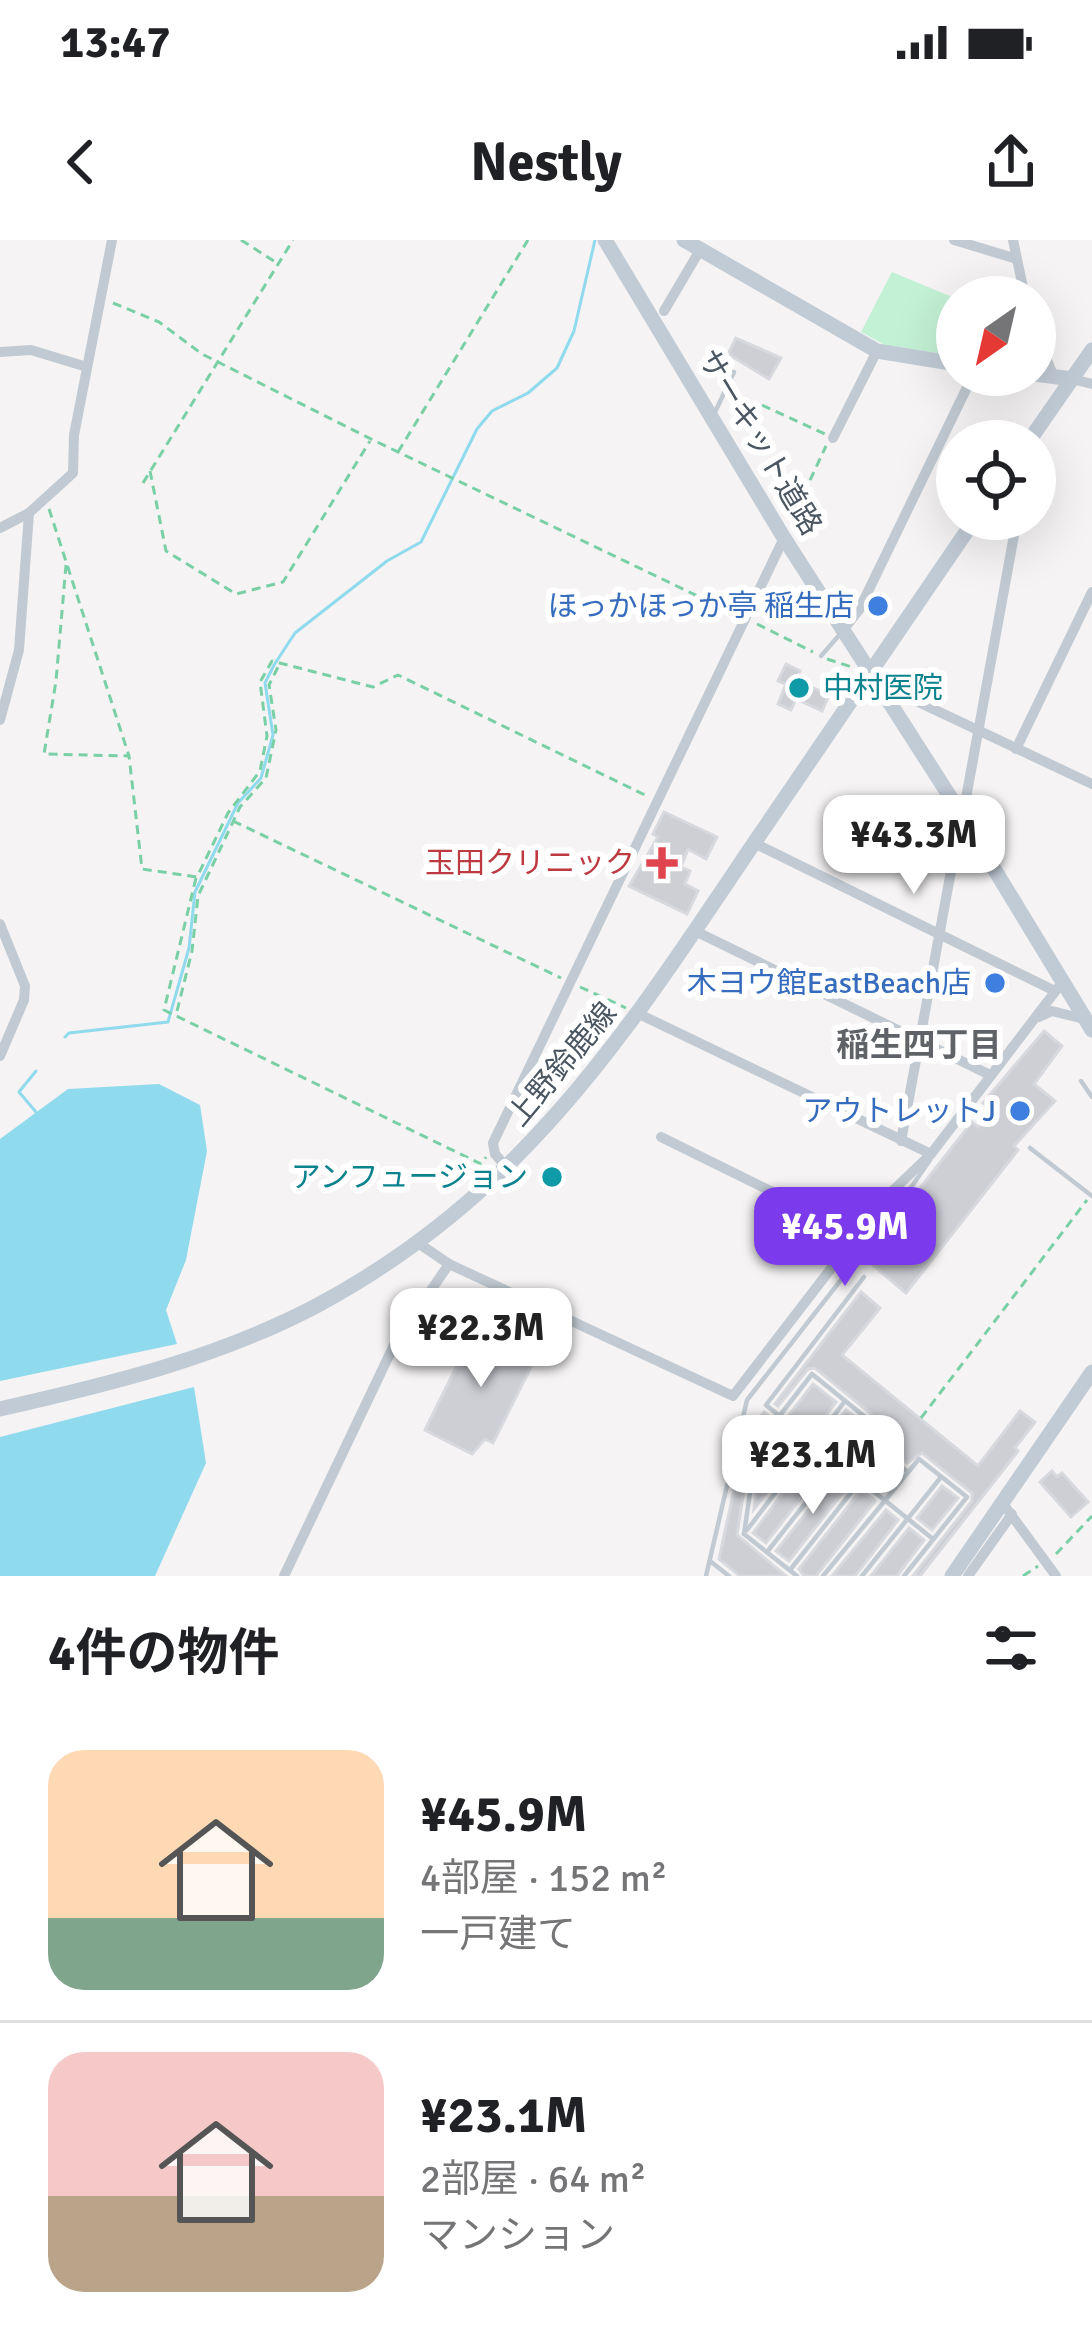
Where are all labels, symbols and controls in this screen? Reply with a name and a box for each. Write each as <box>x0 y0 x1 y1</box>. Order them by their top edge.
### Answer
text: 13:47 <box>60 15 170 70</box>
icon: back <box>48 129 114 195</box>
text: Nestly <box>470 129 622 196</box>
icon: share <box>978 129 1044 195</box>
north arrow <box>936 276 1056 396</box>
map controls <box>936 276 1056 540</box>
street label: サーキット道路 <box>690 343 830 542</box>
button: locate <box>936 420 1056 540</box>
place label: ほっかほっか亭 稲生店 <box>547 588 854 625</box>
marker: ほっかほっか亭 稲生店 <box>865 593 891 619</box>
place label: 中村医院 <box>823 670 943 707</box>
marker: 中村医院 <box>786 675 812 701</box>
pin: ¥43.3M <box>816 795 1012 897</box>
text: ¥43.3M <box>850 810 978 858</box>
place label: 玉田クリニック <box>425 845 635 882</box>
marker: 玉田クリニック <box>646 847 678 879</box>
place label: 木ヨウ館EastBeach店 <box>687 965 971 1002</box>
marker: 木ヨウ館EastBeach店 <box>982 970 1008 996</box>
street label: 上野鈴鹿線 <box>500 995 625 1134</box>
district label: 稲生四丁目 <box>837 1025 1002 1066</box>
place label: アウトレットJ <box>803 1093 996 1130</box>
marker: アウトレットJ <box>1007 1098 1033 1124</box>
place label: アンフュージョン <box>291 1159 528 1196</box>
marker: アンフュージョン <box>539 1164 565 1190</box>
pin: ¥45.9M <box>747 1187 943 1289</box>
text: ¥45.9M <box>781 1202 909 1250</box>
pin: ¥22.3M <box>383 1288 579 1390</box>
text: ¥22.3M <box>417 1303 545 1351</box>
pin: ¥23.1M <box>715 1415 911 1517</box>
text: ¥23.1M <box>749 1430 877 1478</box>
icon: filters <box>978 1615 1044 1681</box>
text: 4件の物件 <box>48 1622 280 1685</box>
text: ¥45.9M <box>420 1783 587 1846</box>
icon: home <box>144 1798 288 1942</box>
text: 4部屋 · 152 m² <box>420 1854 667 1902</box>
text: 一戸建て <box>420 1910 576 1958</box>
text: ¥23.1M <box>420 2084 587 2147</box>
icon: home <box>144 2100 288 2244</box>
text: 2部屋 · 64 m² <box>420 2155 646 2203</box>
text: マンション <box>420 2211 615 2259</box>

